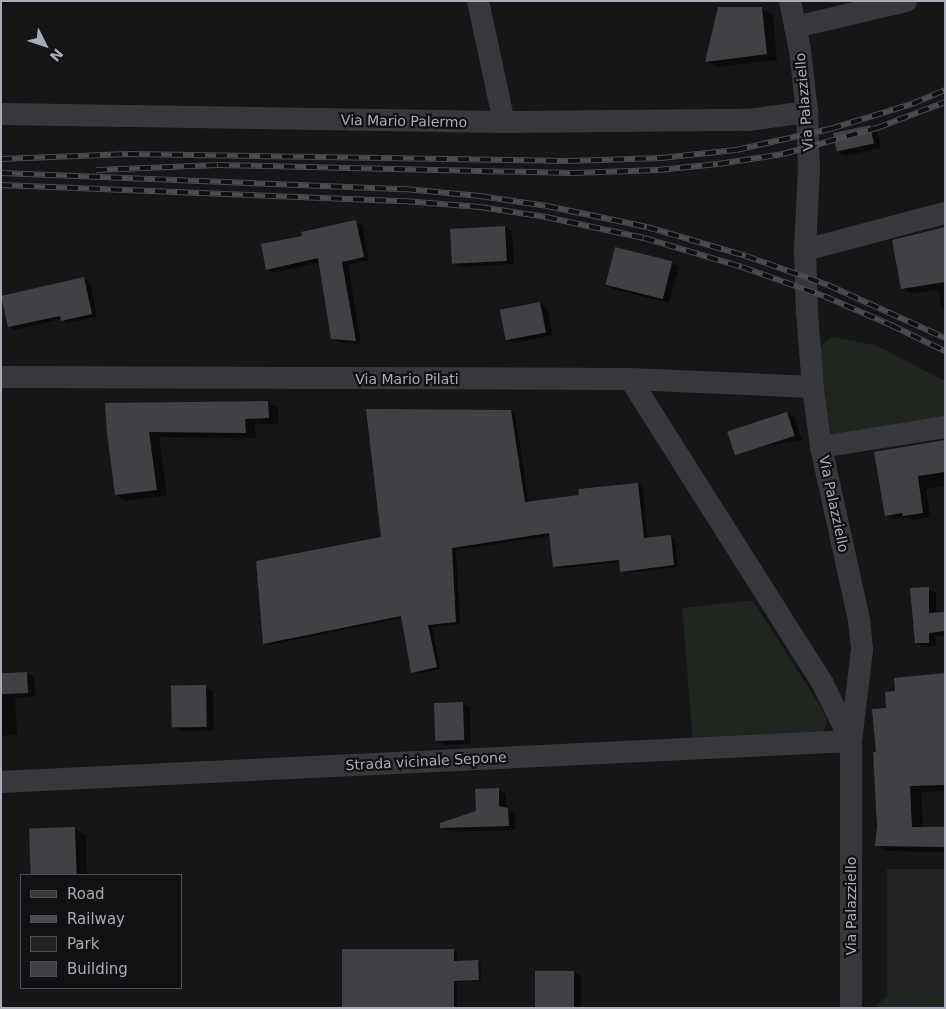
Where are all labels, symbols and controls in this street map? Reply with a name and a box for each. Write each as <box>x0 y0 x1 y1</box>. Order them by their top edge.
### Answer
north arrow <box>20 20 70 70</box>
text: N <box>46 45 66 65</box>
street label: Via Palazziello <box>791 52 817 152</box>
street label: Via Mario Palermo <box>341 112 467 130</box>
street label: Via Mario Pilati <box>355 371 459 387</box>
street label: Via Palazziello <box>816 454 852 554</box>
street label: Strada vicinale Sepone <box>345 748 507 774</box>
street label: Via Palazziello <box>843 857 859 955</box>
legend <box>20 874 182 989</box>
text: Road <box>67 885 105 903</box>
text: Railway <box>67 910 125 928</box>
text: Park <box>67 935 99 953</box>
text: Building <box>67 960 128 978</box>

